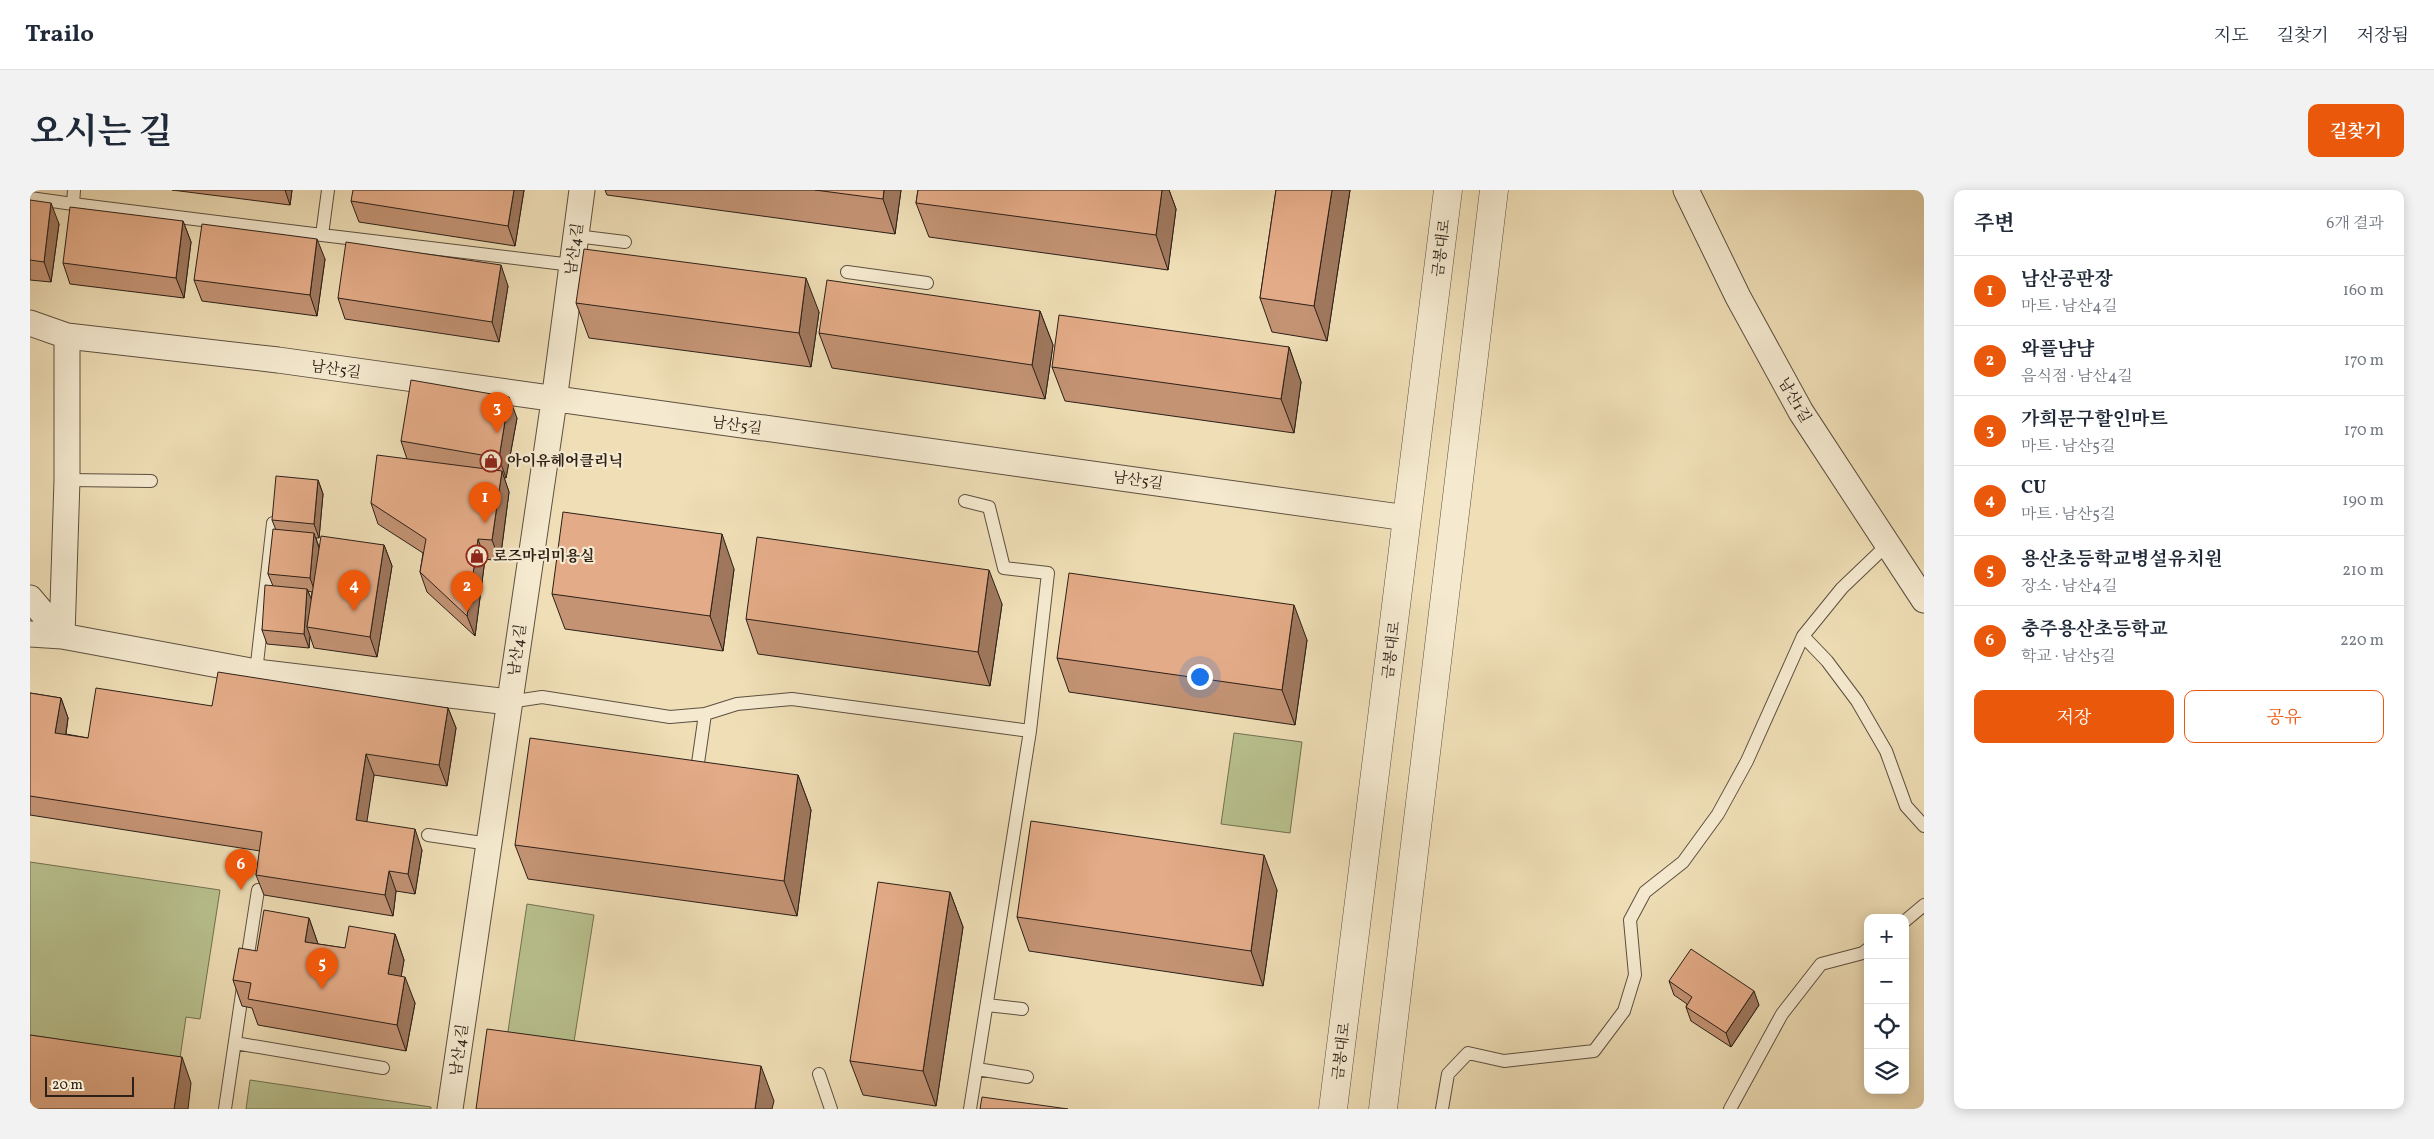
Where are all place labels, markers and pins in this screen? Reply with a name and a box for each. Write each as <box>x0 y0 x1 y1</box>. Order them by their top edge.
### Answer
pin: 3 <box>481 392 513 433</box>
shop icon: 아이유헤어클리닉 <box>479 449 503 473</box>
place label: 아이유헤어클리닉 <box>507 452 623 473</box>
pin: 1 <box>469 482 501 523</box>
shop icon: 로즈마리미용실 <box>465 544 489 568</box>
place label: 로즈마리미용실 <box>493 547 594 568</box>
pin: 4 <box>338 570 370 611</box>
pin: 2 <box>451 571 483 612</box>
pin: 6 <box>225 849 257 890</box>
pin: 5 <box>306 948 338 989</box>

